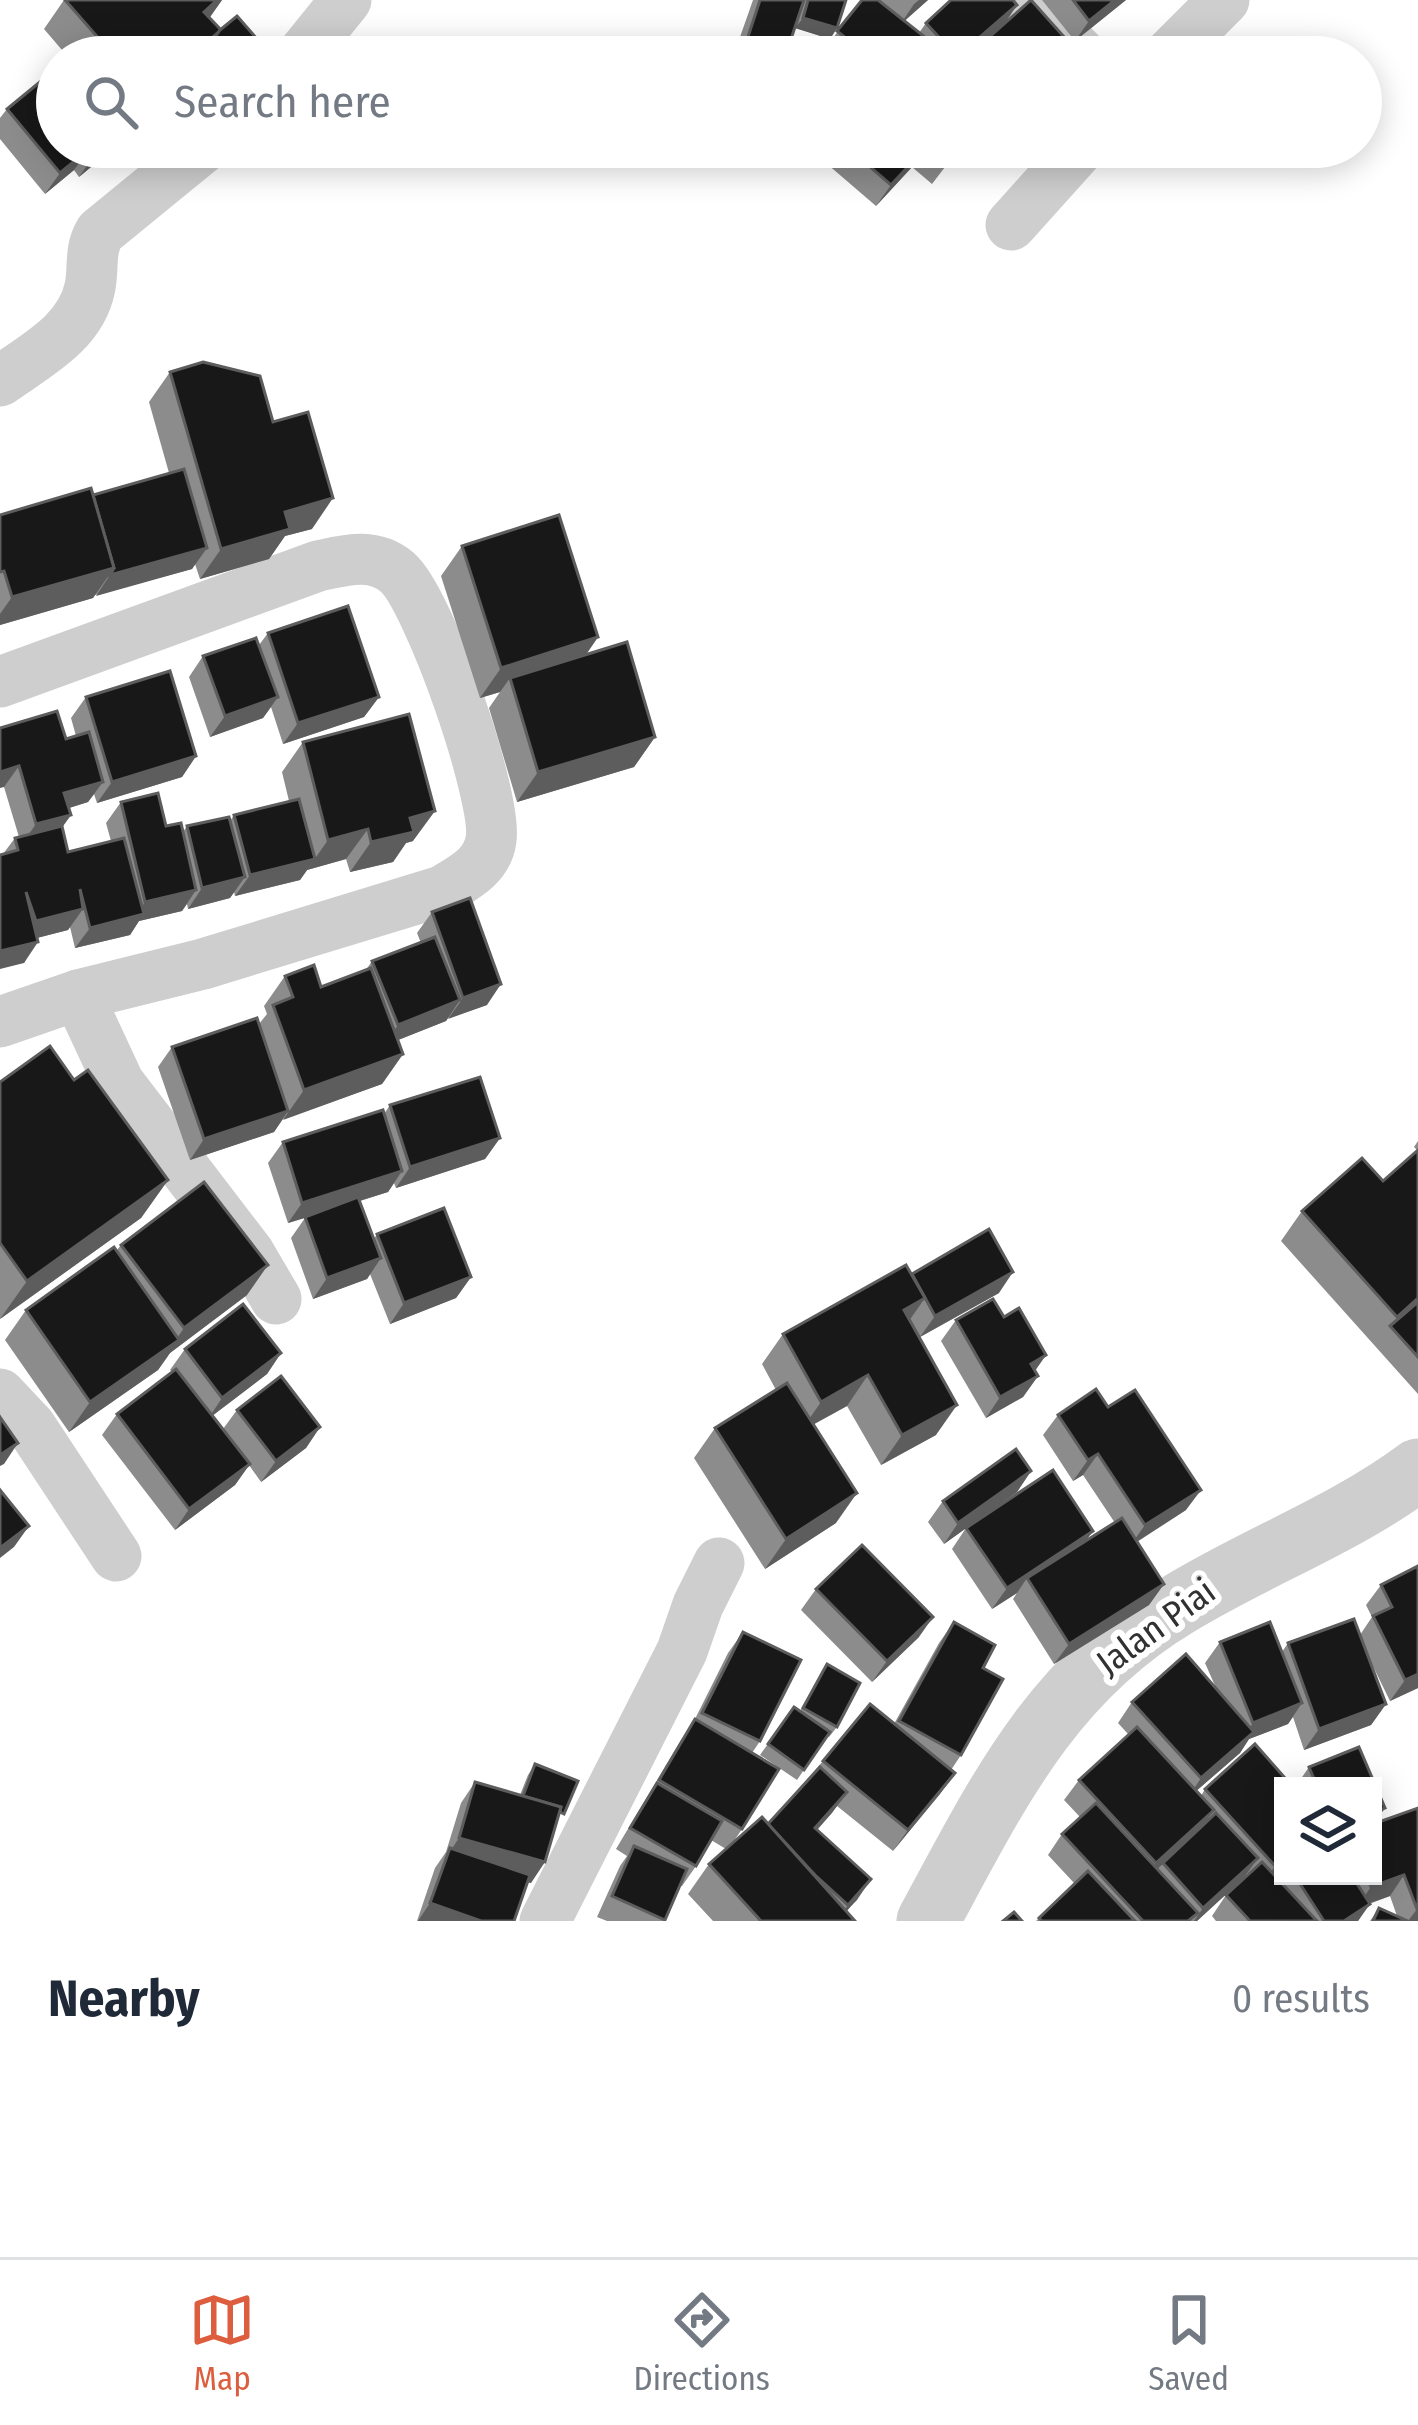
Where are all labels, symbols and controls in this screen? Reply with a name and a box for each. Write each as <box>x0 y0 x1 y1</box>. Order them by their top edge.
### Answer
search box <box>36 36 1382 168</box>
icon: search <box>78 69 144 135</box>
text: Search here <box>174 75 391 129</box>
street label: Jalan Piai <box>1088 1569 1224 1685</box>
map controls <box>1274 1777 1382 1885</box>
button: layers <box>1274 1777 1382 1885</box>
text: Nearby <box>48 1968 200 2030</box>
text: 0 results <box>1232 1976 1370 2022</box>
tab: Map <box>189 2287 255 2399</box>
tab: Directions <box>633 2287 770 2399</box>
tab: Saved <box>1148 2287 1229 2399</box>

